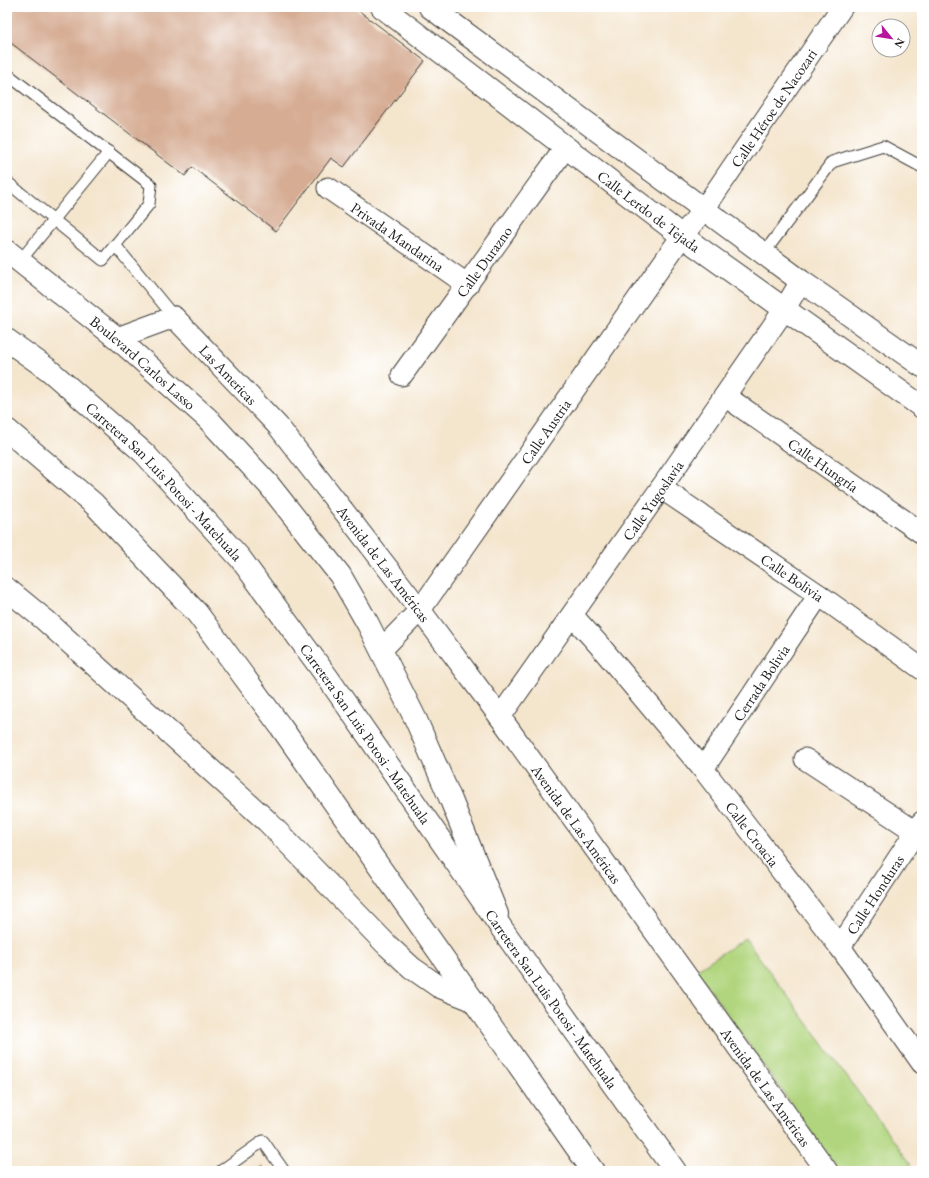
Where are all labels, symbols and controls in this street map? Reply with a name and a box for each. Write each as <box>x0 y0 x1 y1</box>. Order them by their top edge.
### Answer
north arrow <box>871 18 911 58</box>
text: N <box>891 36 908 50</box>
street label: Calle Héroe de Nacozari <box>726 44 821 171</box>
street label: Calle Lerdo de Tejada <box>594 166 704 256</box>
street label: Privada Mandarina <box>348 197 448 275</box>
street label: Calle Durazno <box>452 222 516 301</box>
street label: Boulevard Carlos Lasso <box>87 311 200 413</box>
street label: Las Americas <box>196 340 262 408</box>
street label: Calle Austria <box>516 395 575 468</box>
street label: Carretera San Luis Potosi - Matehuala <box>82 397 247 564</box>
street label: Calle Hungría <box>784 433 863 496</box>
street label: Calle Yugoslavia <box>618 456 687 544</box>
street label: Avenida de Las Américas <box>333 501 435 626</box>
street label: Calle Bolivia <box>757 549 828 605</box>
street label: Carretera San Luis Potosi - Matehuala <box>296 639 436 827</box>
street label: Cerrada Bolivia <box>728 640 793 725</box>
street label: Avenida de Las Américas <box>527 760 626 887</box>
street label: Calle Croacia <box>722 797 784 870</box>
street label: Calle Honduras <box>841 851 908 938</box>
street label: Carretera San Luis Potosi - Matehuala <box>482 905 622 1092</box>
street label: Avenida de Las Américas <box>716 1023 816 1150</box>

